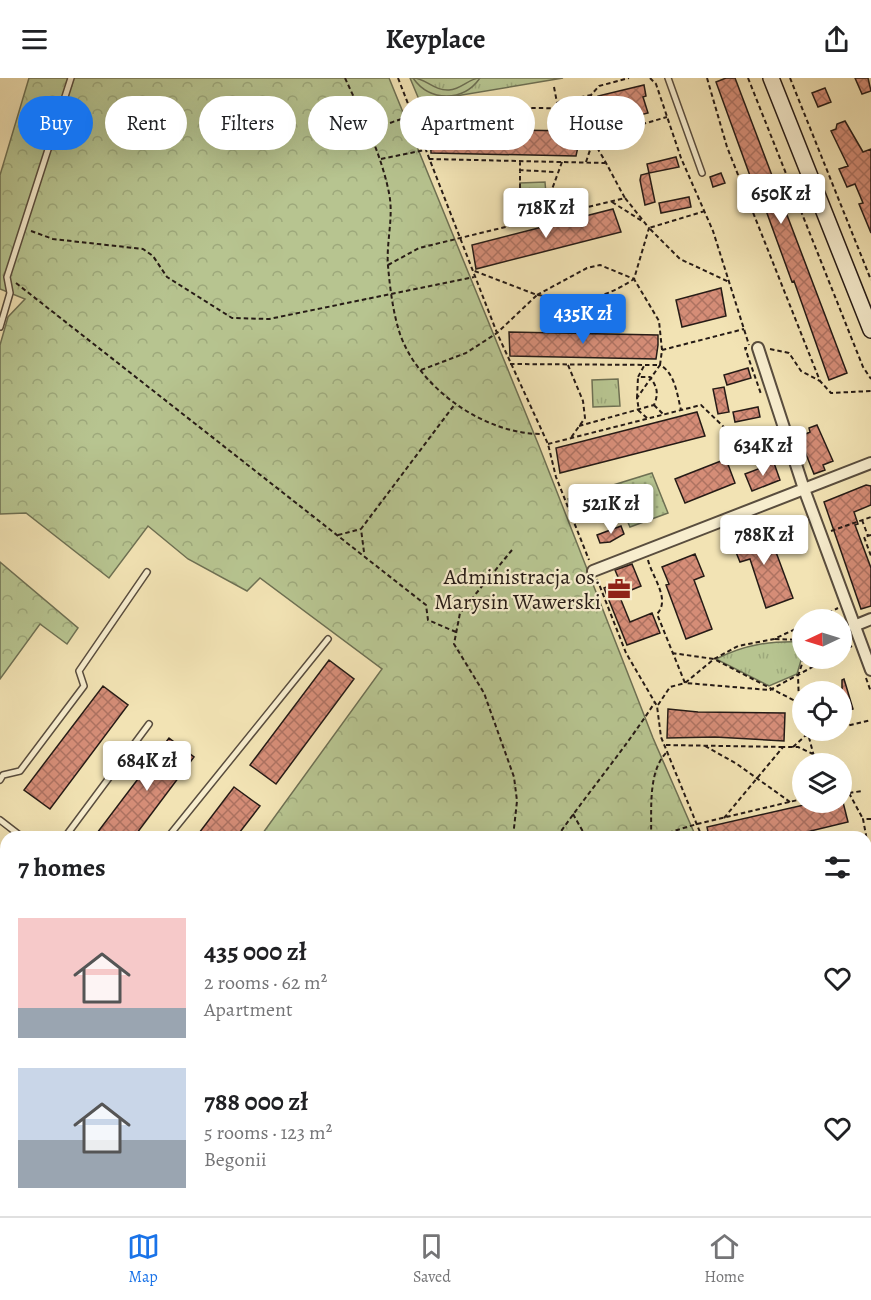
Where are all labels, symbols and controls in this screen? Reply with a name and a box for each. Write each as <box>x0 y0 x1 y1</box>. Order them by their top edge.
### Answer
text: Keyplace <box>385 21 486 57</box>
icon: menu <box>18 23 51 56</box>
icon: share <box>820 23 853 56</box>
chip: Buy <box>18 96 93 150</box>
chip: Rent <box>105 96 187 150</box>
chip: Filters <box>199 96 296 150</box>
chip: New <box>308 96 388 150</box>
chip: Apartment <box>400 96 535 150</box>
chip: House <box>547 96 645 150</box>
pin: 650K zł <box>726 174 836 225</box>
text: 650K zł <box>751 180 811 207</box>
pin: 718K zł <box>491 188 601 239</box>
text: 718K zł <box>517 194 575 221</box>
pin: 435K zł <box>528 294 638 345</box>
text: 435K zł <box>554 300 612 327</box>
pin: 634K zł <box>708 426 818 477</box>
text: 634K zł <box>733 432 793 459</box>
pin: 521K zł <box>556 484 666 535</box>
text: 521K zł <box>582 490 640 517</box>
pin: 788K zł <box>709 515 819 566</box>
text: 788K zł <box>734 521 794 548</box>
place label: Administracja os. Marysin Wawerski <box>434 562 601 617</box>
office icon: Administracja os. Marysin Wawerski <box>606 576 632 602</box>
north arrow <box>792 609 852 669</box>
map controls <box>792 609 852 813</box>
button: locate <box>792 681 852 741</box>
pin: 684K zł <box>92 741 202 792</box>
text: 684K zł <box>117 747 177 774</box>
button: layers <box>792 753 852 813</box>
text: 7 homes <box>18 850 106 885</box>
icon: filters <box>821 851 854 884</box>
text: 435 000 zł <box>204 934 307 969</box>
icon: home <box>66 942 138 1014</box>
icon: heart <box>821 962 854 995</box>
text: 2 rooms · 62 m² <box>204 969 327 996</box>
text: Apartment <box>204 996 293 1023</box>
text: 788 000 zł <box>204 1084 308 1119</box>
icon: home <box>66 1092 138 1164</box>
icon: heart <box>821 1112 854 1145</box>
text: 5 rooms · 123 m² <box>204 1119 332 1146</box>
text: Begonii <box>204 1146 267 1173</box>
tab: Map <box>127 1230 160 1288</box>
tab: Saved <box>413 1230 451 1288</box>
tab: Home <box>704 1230 744 1288</box>

